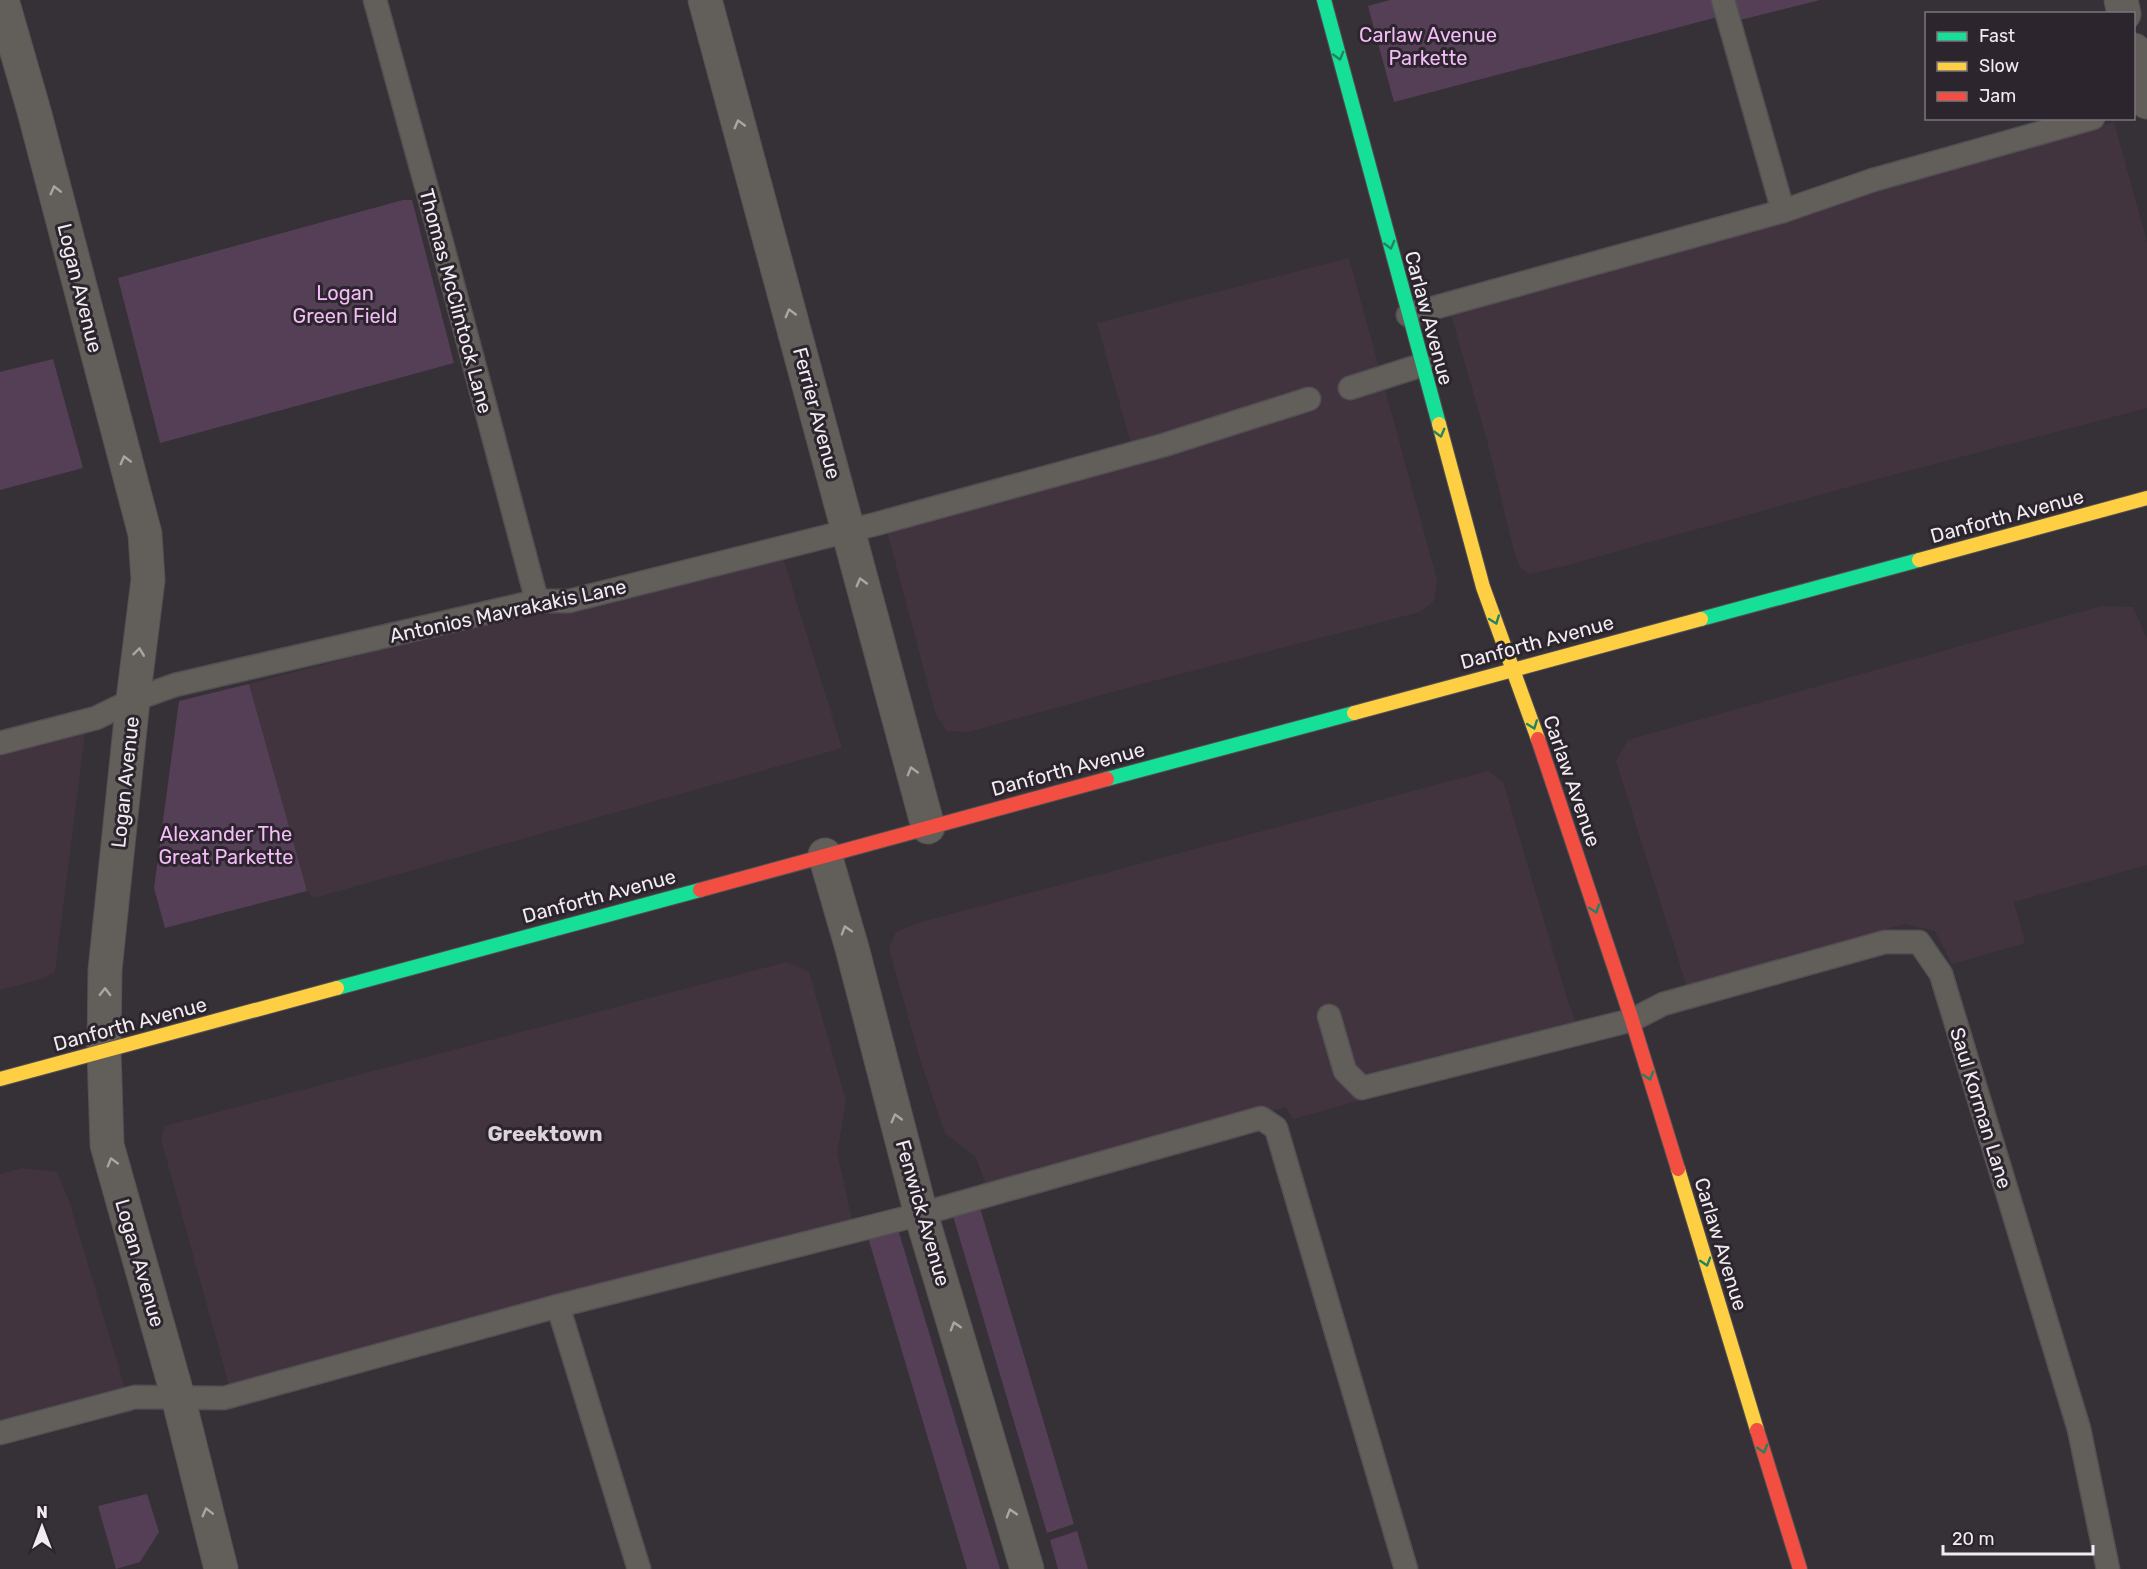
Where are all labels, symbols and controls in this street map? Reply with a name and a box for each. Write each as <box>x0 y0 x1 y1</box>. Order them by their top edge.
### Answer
legend <box>1925 12 2135 120</box>
park label: Carlaw Avenue Parkette <box>1359 23 1497 70</box>
text: Fast <box>1979 25 2015 47</box>
one-way arrow <box>1332 51 1345 61</box>
text: Slow <box>1979 55 2019 77</box>
text: Jam <box>1979 85 2016 107</box>
one-way arrow <box>734 120 746 130</box>
one-way arrow <box>49 186 62 196</box>
street label: Thomas McClintock Lane <box>414 186 498 416</box>
street label: Logan Avenue <box>52 221 108 355</box>
one-way arrow <box>1382 240 1395 250</box>
street label: Carlaw Avenue <box>1400 248 1458 388</box>
park label: Logan Green Field <box>293 281 397 328</box>
one-way arrow <box>785 308 797 319</box>
street label: Ferrier Avenue <box>788 344 846 482</box>
one-way arrow <box>1433 428 1446 438</box>
one-way arrow <box>120 455 133 465</box>
street label: Danforth Avenue <box>1928 484 2086 548</box>
street label: Antonios Mavrakakis Lane <box>387 574 629 648</box>
one-way arrow <box>856 578 869 588</box>
street label: Danforth Avenue <box>1458 610 1616 674</box>
one-way arrow <box>1488 614 1500 625</box>
one-way arrow <box>133 647 145 657</box>
street label: Carlaw Avenue <box>1538 712 1606 850</box>
street label: Logan Avenue <box>106 715 144 849</box>
one-way arrow <box>1525 719 1538 730</box>
street label: Danforth Avenue <box>989 737 1147 801</box>
one-way arrow <box>907 766 919 777</box>
park label: Alexander The Great Parkette <box>159 822 293 869</box>
street label: Danforth Avenue <box>520 864 678 928</box>
one-way arrow <box>1588 904 1600 914</box>
one-way arrow <box>841 925 853 936</box>
one-way arrow <box>98 988 111 997</box>
street label: Danforth Avenue <box>51 992 209 1056</box>
street label: Saul Korman Lane <box>1945 1025 2017 1191</box>
one-way arrow <box>1642 1070 1654 1081</box>
one-way arrow <box>891 1113 904 1123</box>
district label: Greektown <box>487 1121 603 1146</box>
street label: Fenwick Avenue <box>891 1137 955 1289</box>
one-way arrow <box>106 1157 119 1167</box>
street label: Carlaw Avenue <box>1689 1175 1753 1313</box>
street label: Logan Avenue <box>110 1196 170 1330</box>
one-way arrow <box>1699 1256 1711 1267</box>
one-way arrow <box>950 1321 962 1332</box>
one-way arrow <box>1756 1443 1769 1454</box>
north arrow <box>12 1497 72 1557</box>
text: N <box>36 1503 48 1522</box>
one-way arrow <box>201 1507 214 1517</box>
one-way arrow <box>1006 1508 1018 1519</box>
scale bar <box>1943 1518 2093 1556</box>
text: 20 m <box>1952 1528 1994 1550</box>

